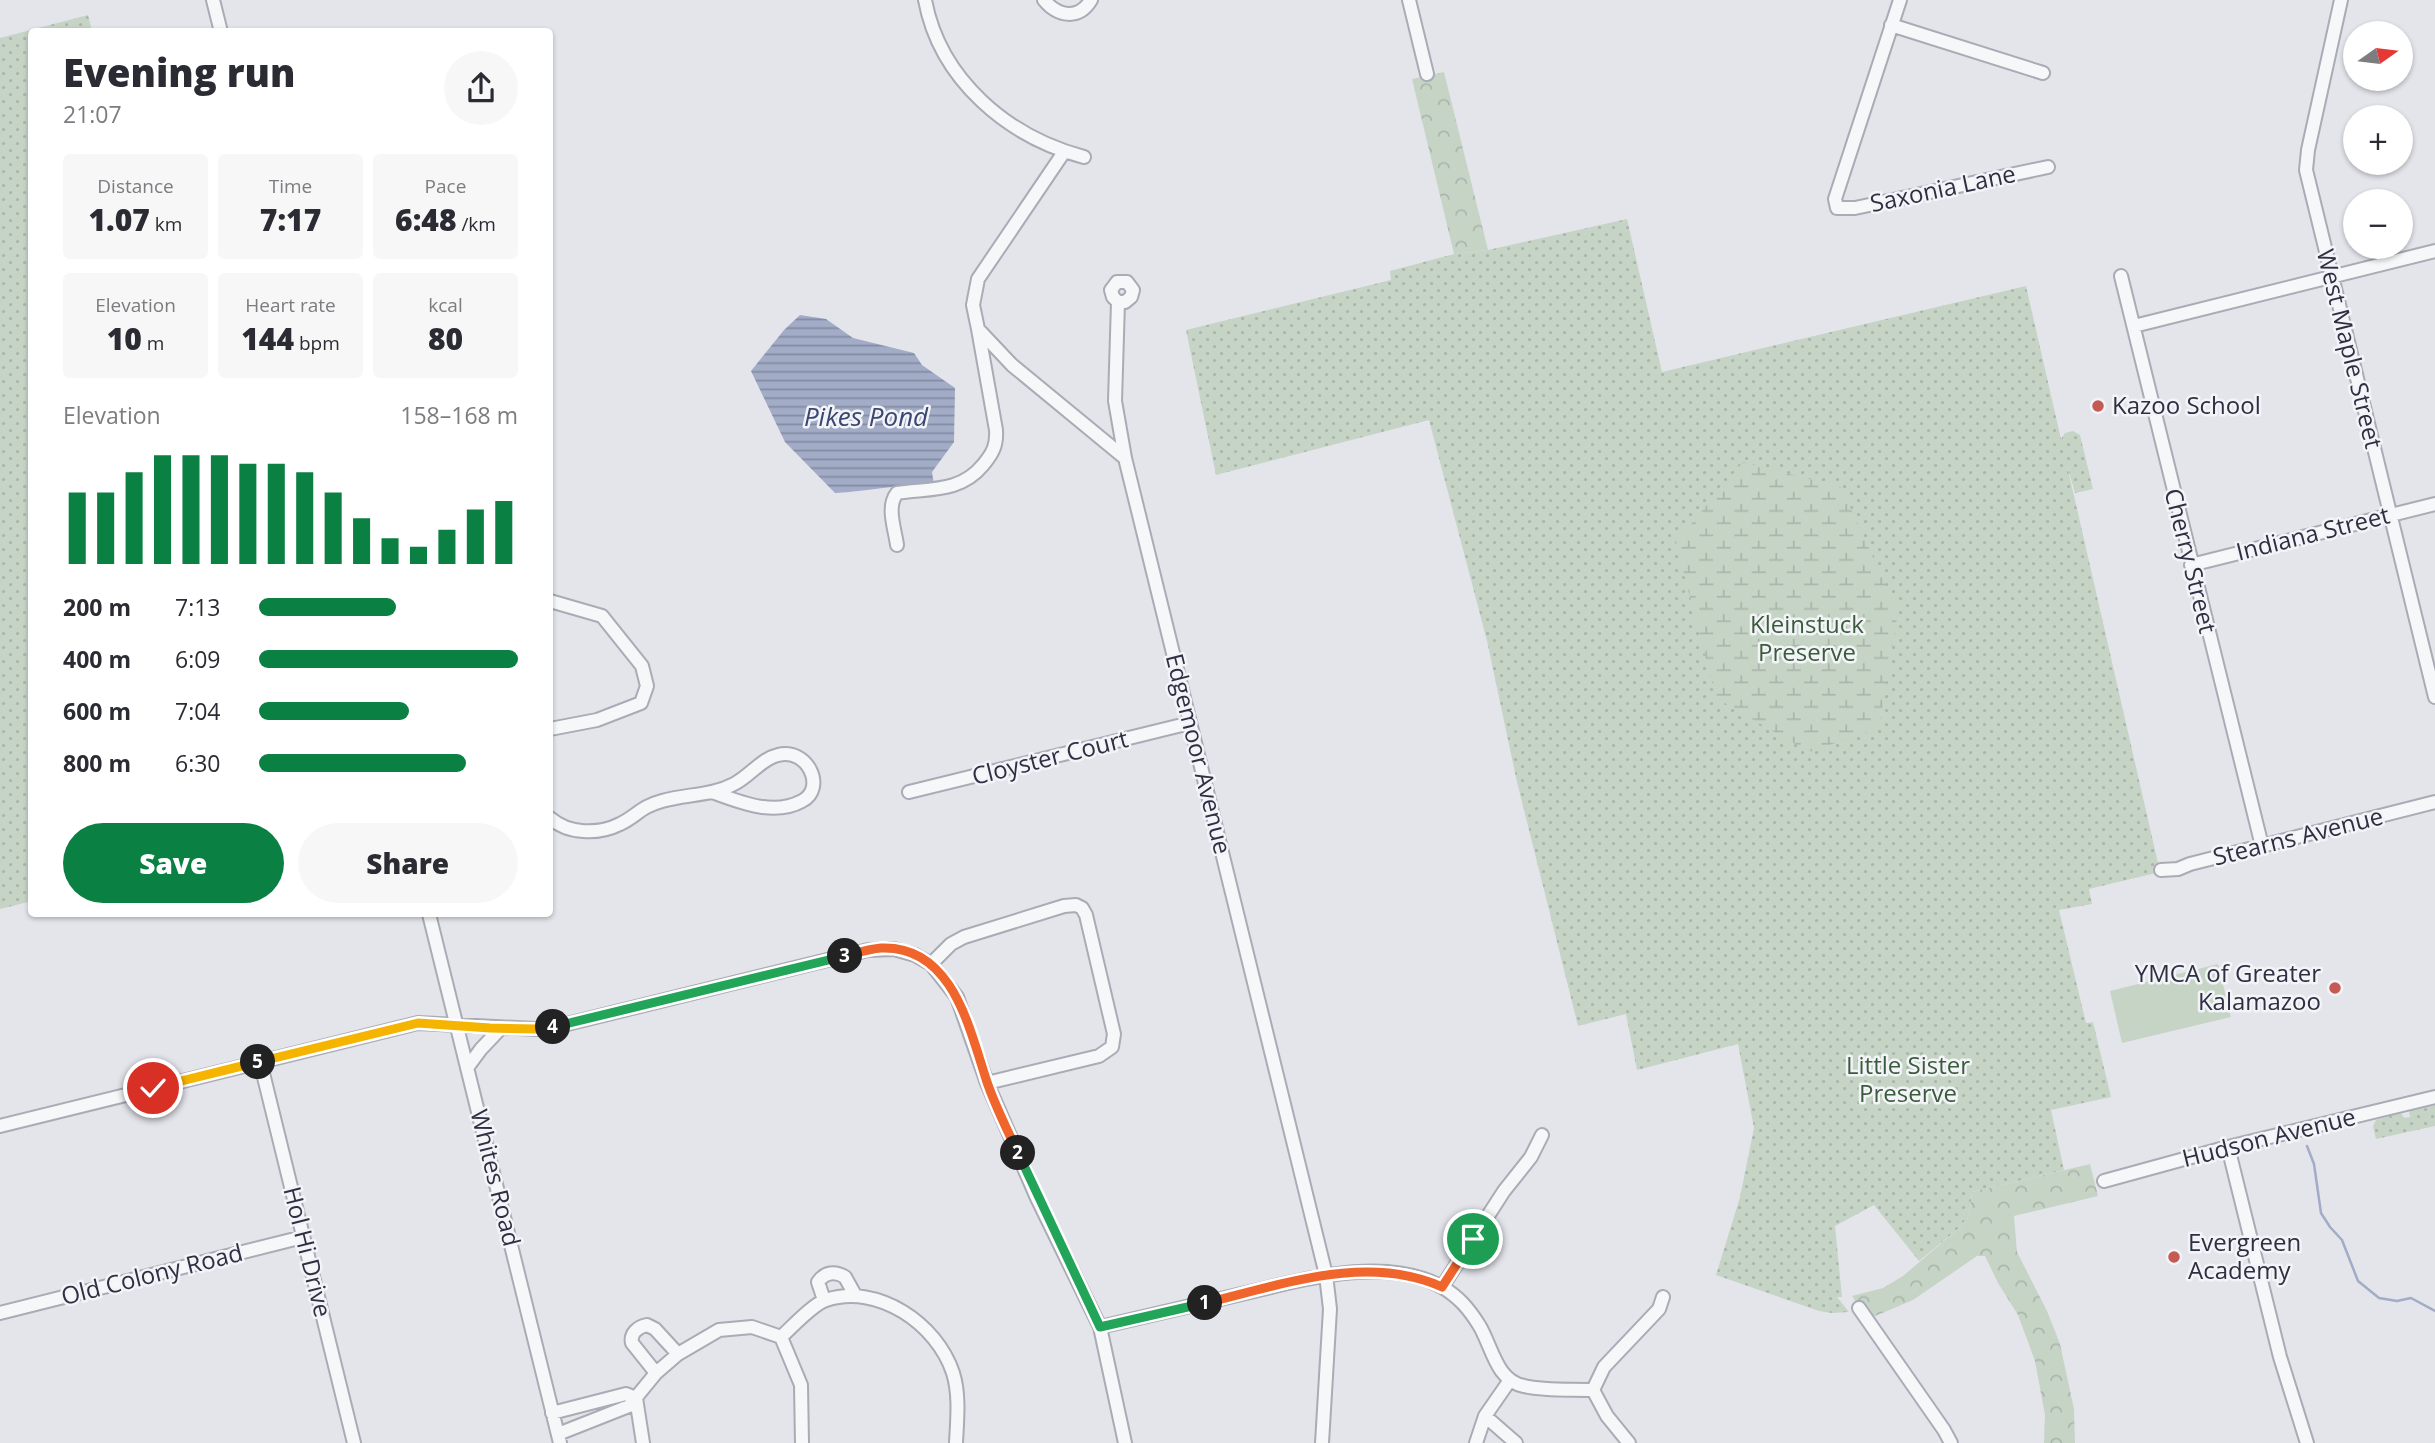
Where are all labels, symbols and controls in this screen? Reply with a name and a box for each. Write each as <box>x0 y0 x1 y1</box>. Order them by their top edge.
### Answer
north arrow <box>2343 21 2413 91</box>
map controls <box>2343 21 2413 259</box>
text: Evening run <box>63 46 295 98</box>
button: share <box>444 51 518 125</box>
text: 21:07 <box>63 98 122 130</box>
button: + <box>2343 105 2413 175</box>
street label: Saxonia Lane <box>1867 156 2018 219</box>
text: Distance <box>97 173 174 199</box>
text: Time <box>269 173 312 199</box>
text: Pace <box>425 173 466 199</box>
button: − <box>2343 189 2413 259</box>
text: 1.07 <box>89 199 150 240</box>
text: 7:17 <box>260 199 321 240</box>
text: 6:48 <box>395 199 456 240</box>
text: km <box>150 211 182 237</box>
text: /km <box>456 211 496 237</box>
street label: West Maple Street <box>2310 246 2391 452</box>
text: Elevation <box>95 292 176 318</box>
text: Heart rate <box>245 292 336 318</box>
text: kcal <box>428 292 463 318</box>
text: 10 <box>107 318 142 359</box>
text: 144 <box>241 318 294 359</box>
text: 80 <box>428 318 463 359</box>
text: m <box>142 330 164 356</box>
text: bpm <box>294 330 340 356</box>
place label: Kazoo School <box>2112 388 2261 421</box>
water label: Pikes Pond <box>804 398 929 434</box>
marker: Kazoo School <box>2090 398 2106 414</box>
text: Elevation <box>63 399 161 431</box>
text: 158–168 m <box>400 399 518 431</box>
street label: Cherry Street <box>2158 485 2225 637</box>
street label: Indiana Street <box>2233 498 2393 568</box>
text: 200 m <box>63 591 131 623</box>
text: 7:13 <box>175 591 221 623</box>
park label: Kleinstuck Preserve <box>1750 607 1864 668</box>
text: 400 m <box>63 643 131 675</box>
text: 6:09 <box>175 643 221 675</box>
street label: Edgemoor Avenue <box>1159 650 1240 857</box>
text: 600 m <box>63 695 131 727</box>
text: 7:04 <box>175 695 221 727</box>
street label: Cloyster Court <box>968 721 1131 792</box>
text: 800 m <box>63 747 131 779</box>
text: 6:30 <box>175 747 221 779</box>
street label: Stearns Avenue <box>2209 798 2386 873</box>
button: Save <box>63 823 284 903</box>
button: Share <box>298 823 518 903</box>
pin: 3 <box>828 939 862 974</box>
text: 3 <box>839 942 850 968</box>
place label: YMCA of Greater Kalamazoo <box>2135 956 2321 1017</box>
marker: YMCA of Greater Kalamazoo <box>2327 980 2343 996</box>
pin: 4 <box>536 1010 570 1044</box>
text: 4 <box>547 1013 558 1039</box>
pin: 5 <box>240 1044 276 1080</box>
text: 5 <box>252 1048 263 1074</box>
park label: Little Sister Preserve <box>1846 1048 1970 1109</box>
pin <box>123 1058 183 1118</box>
icon: check <box>134 1069 172 1107</box>
street label: Hudson Avenue <box>2179 1099 2359 1174</box>
street label: Whites Road <box>464 1106 529 1250</box>
pin: 2 <box>1000 1136 1036 1170</box>
text: 2 <box>1012 1139 1023 1165</box>
street label: Hol Hi Drive <box>276 1183 341 1320</box>
pin <box>1443 1209 1503 1269</box>
icon: arrive <box>1454 1220 1492 1258</box>
place label: Evergreen Academy <box>2188 1225 2301 1286</box>
street label: Old Colony Road <box>57 1235 246 1312</box>
marker: Evergreen Academy <box>2166 1249 2182 1265</box>
pin: 1 <box>1188 1286 1222 1320</box>
text: 1 <box>1199 1289 1210 1315</box>

